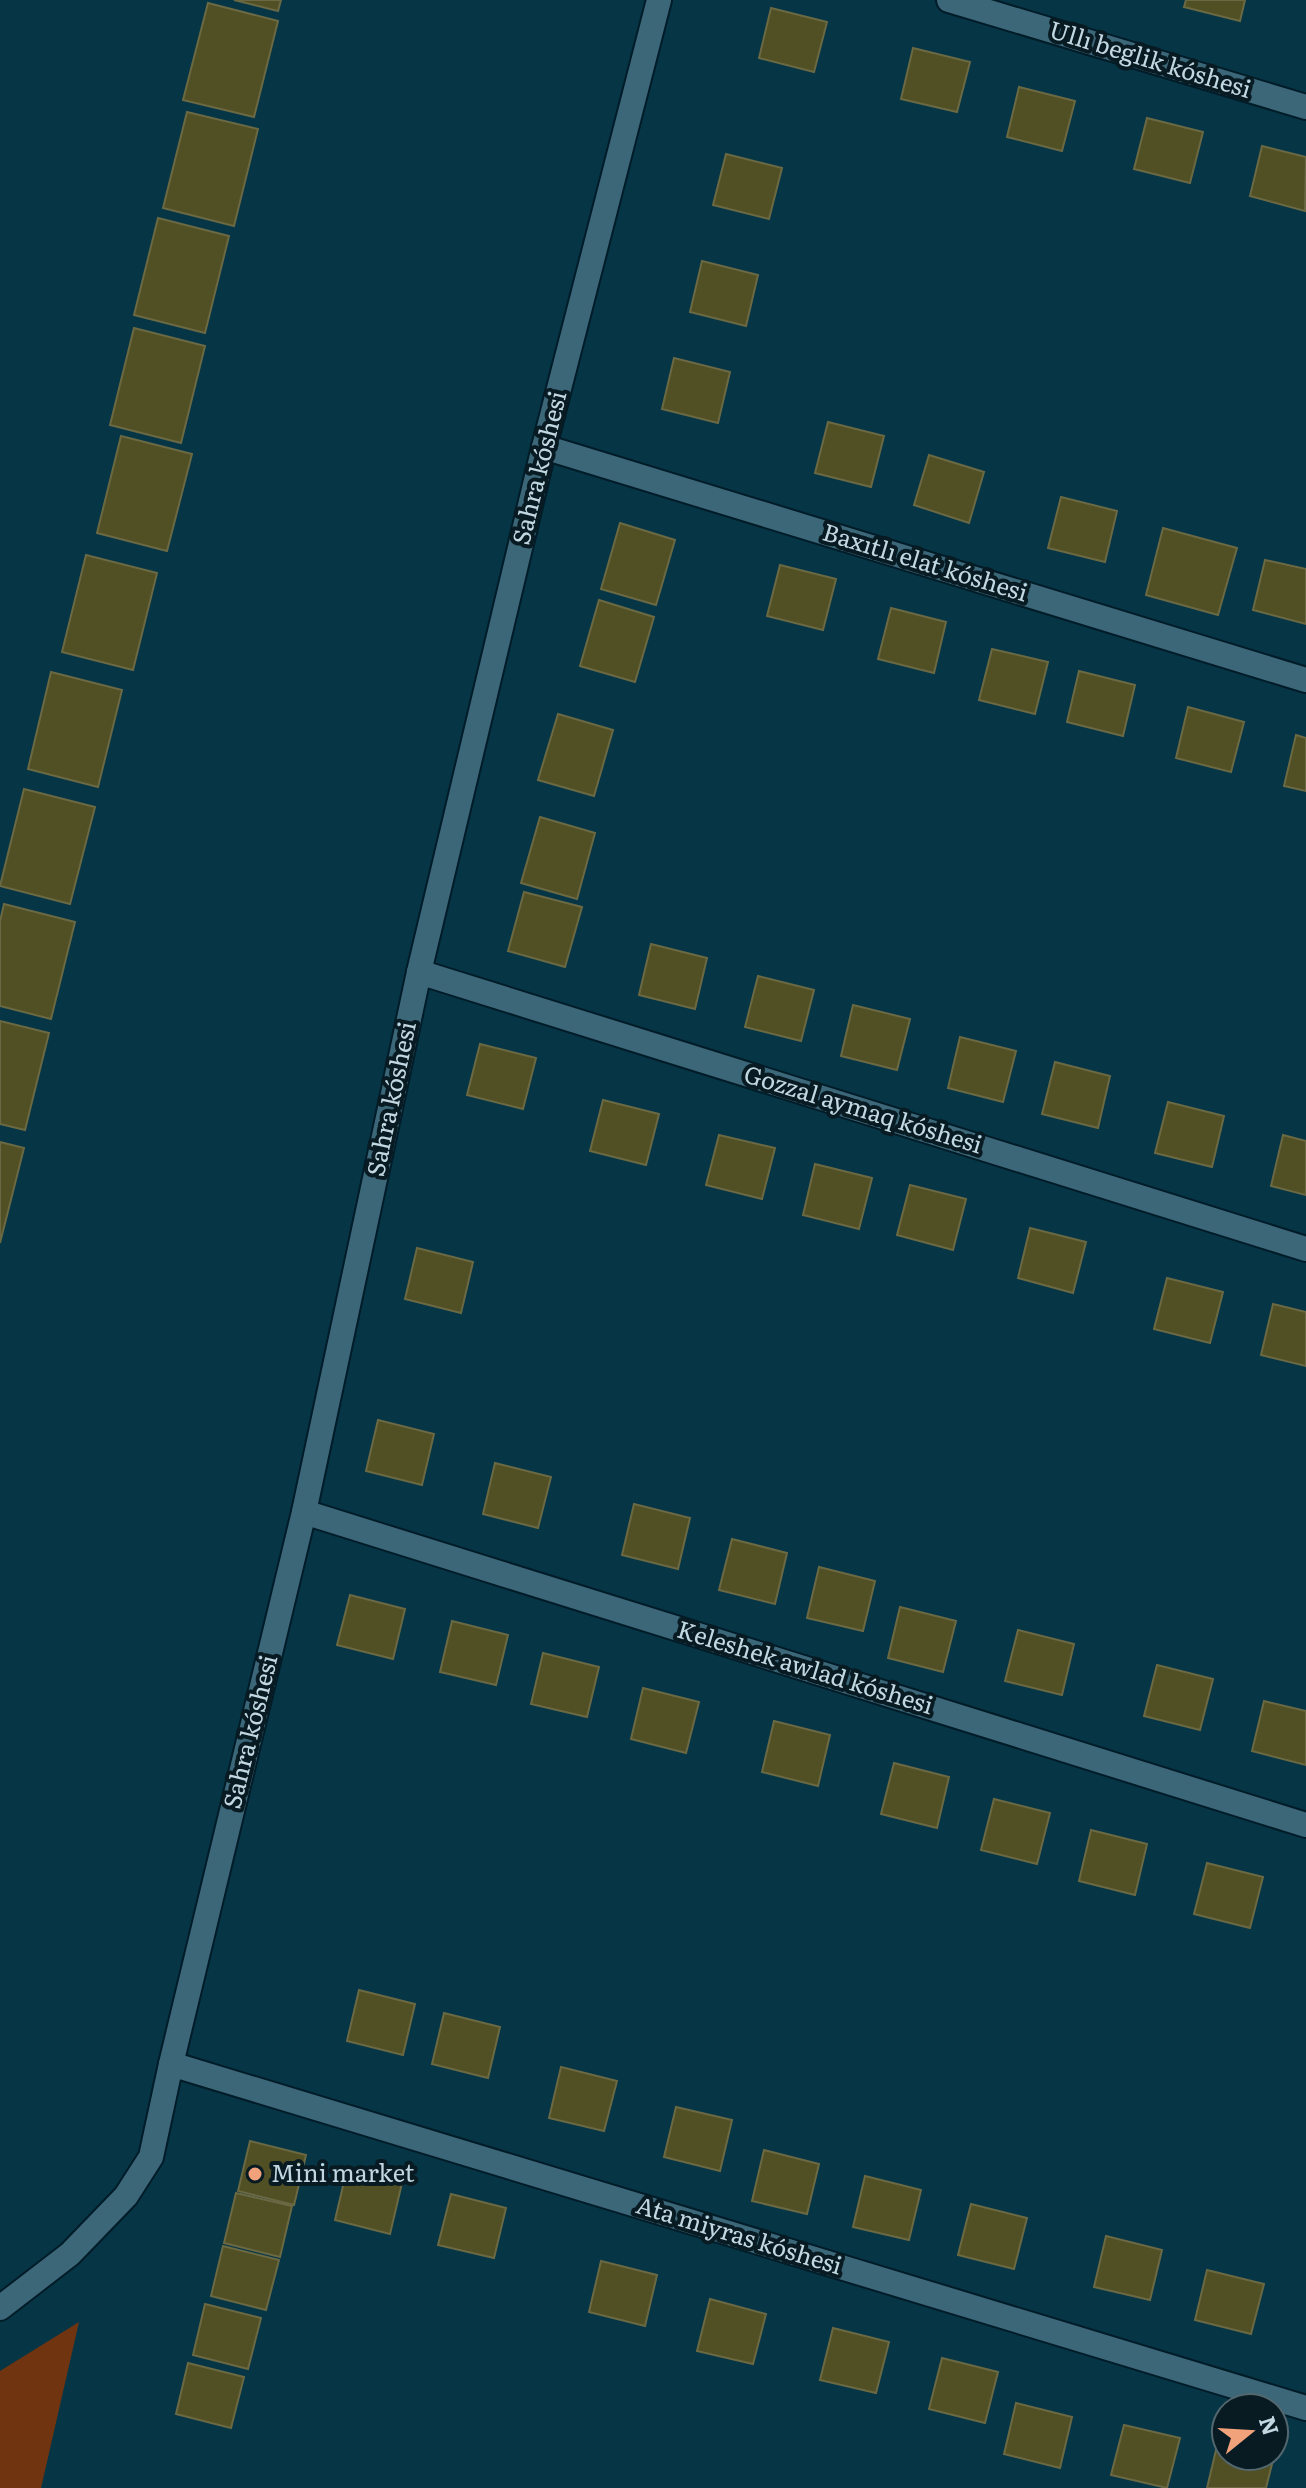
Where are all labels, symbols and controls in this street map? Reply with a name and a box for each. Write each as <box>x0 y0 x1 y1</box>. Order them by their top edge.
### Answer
street label: Ullı beglik kóshesi <box>1045 10 1256 105</box>
street label: Sahra kóshesi <box>502 387 574 548</box>
street label: Baxıtlı elat kóshesi <box>819 513 1032 608</box>
street label: Sahra kóshesi <box>356 1018 423 1179</box>
street label: Gozzal aymaq kóshesi <box>740 1055 987 1161</box>
street label: Keleshek awlad kóshesi <box>673 1610 938 1721</box>
street label: Sahra kóshesi <box>213 1651 285 1812</box>
place label: Mini market <box>271 2154 415 2189</box>
marker: Mini market <box>246 2165 264 2183</box>
street label: Ata miyras kóshesi <box>633 2186 847 2282</box>
north arrow <box>1210 2392 1290 2472</box>
text: N <box>1252 2411 1289 2439</box>

